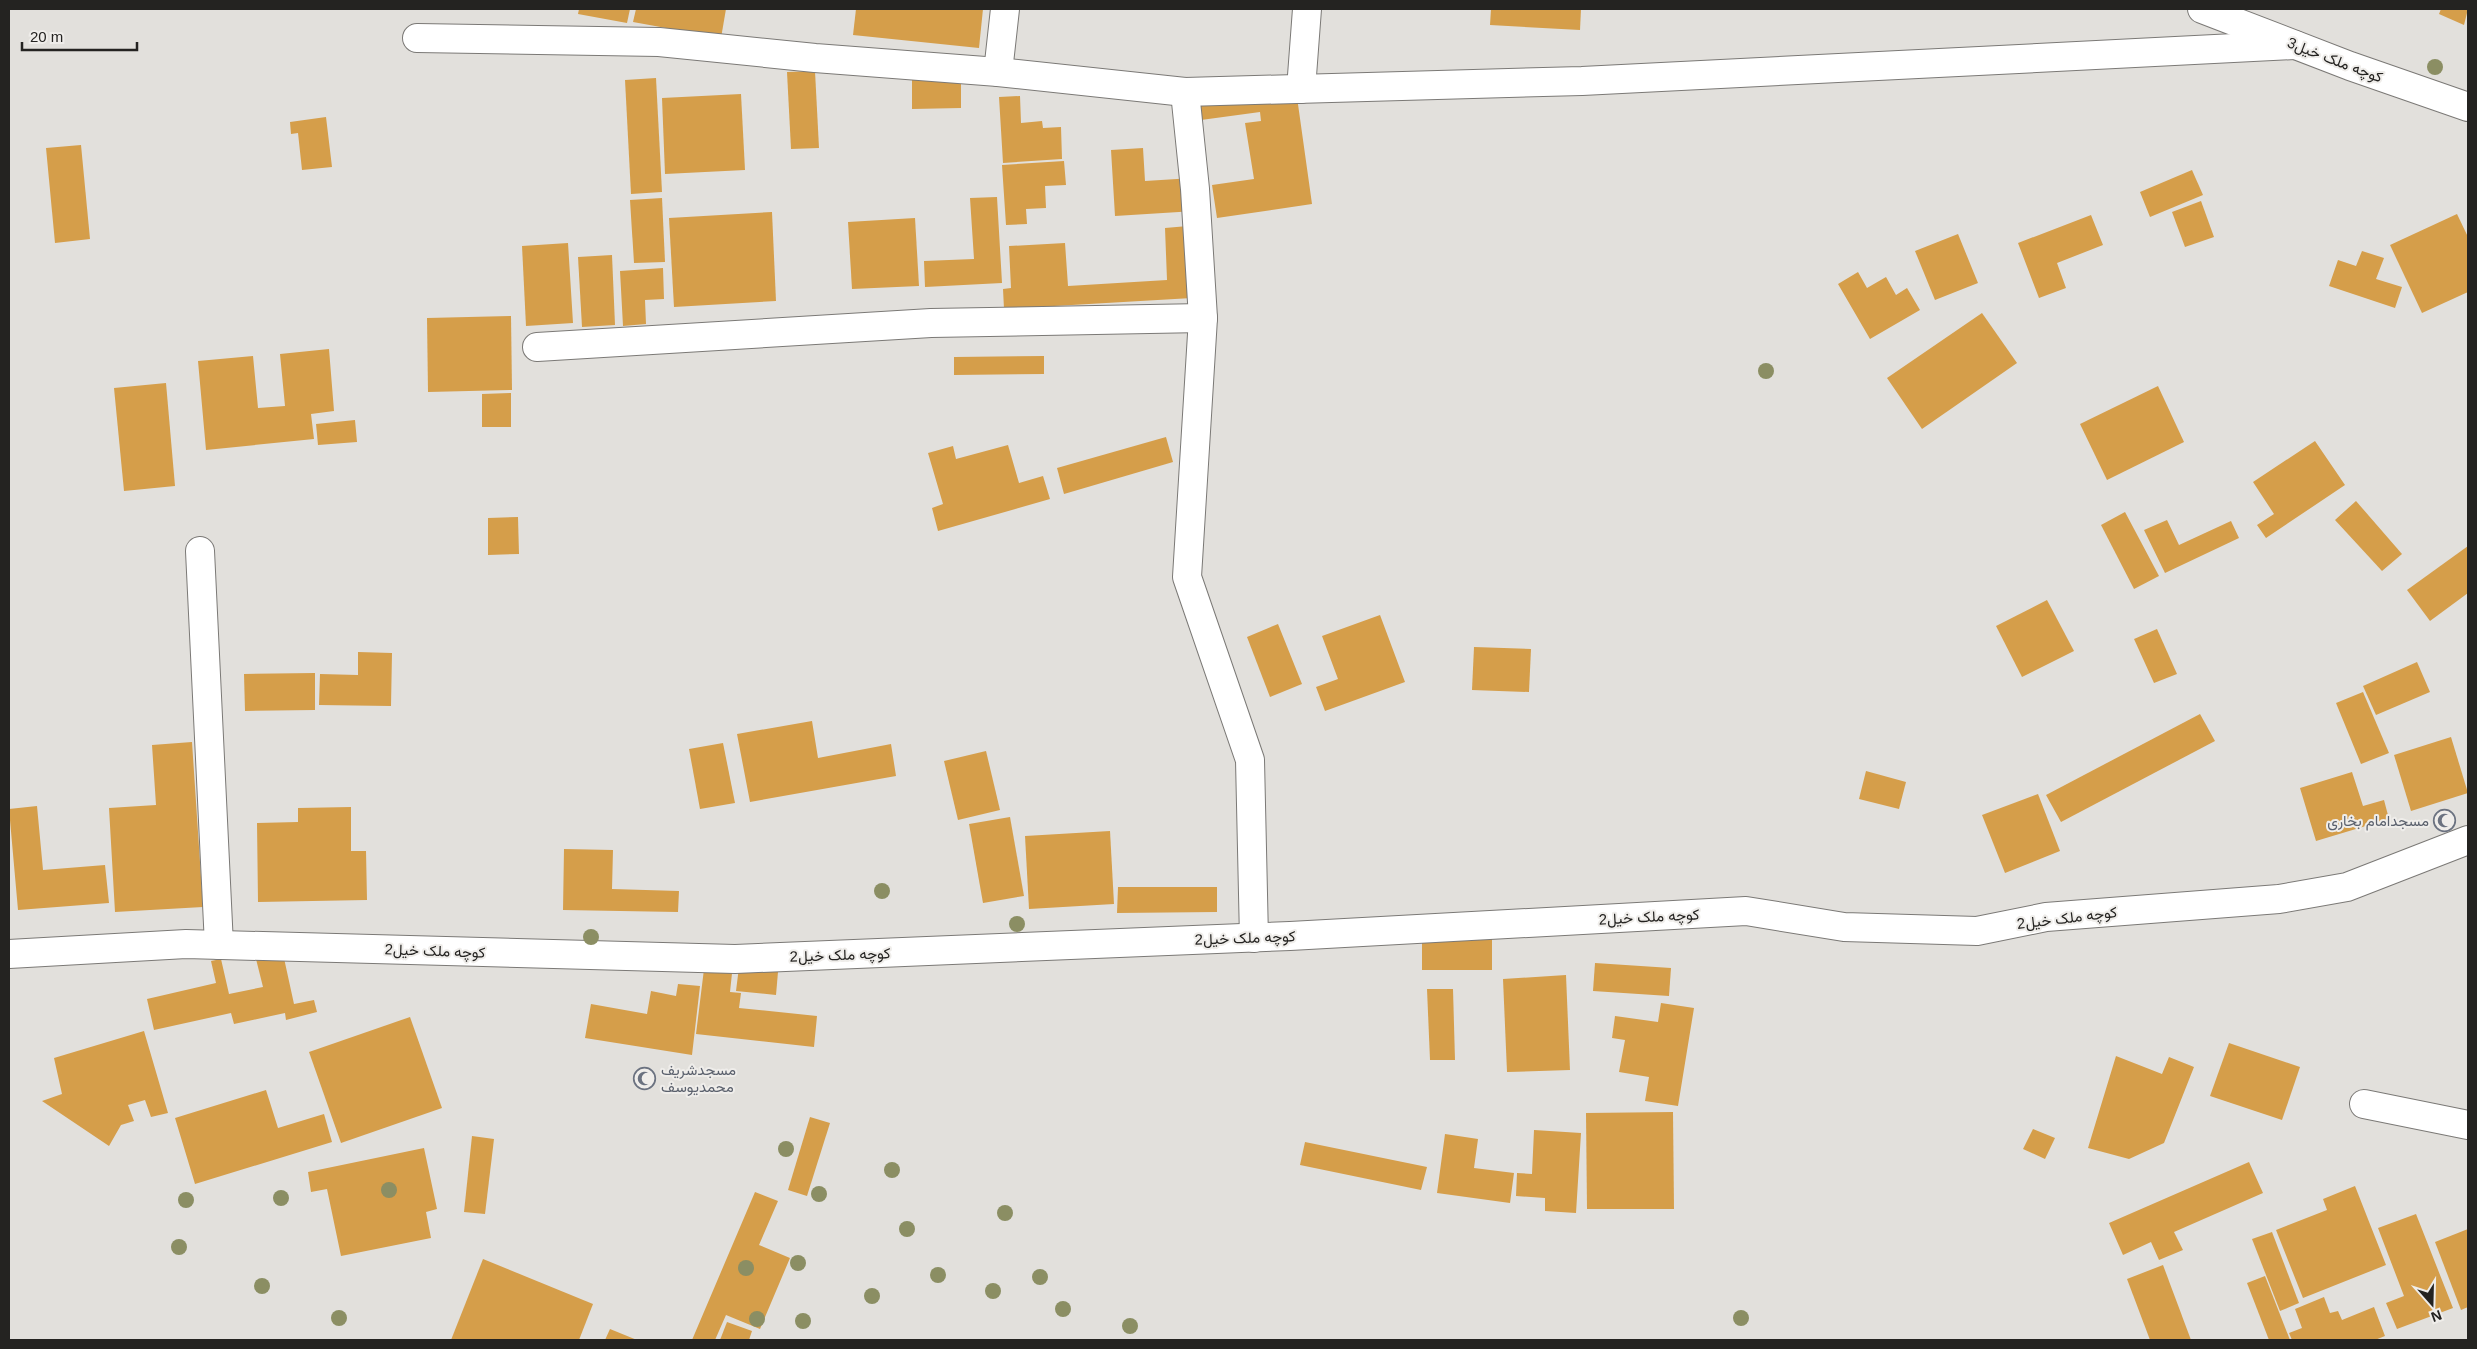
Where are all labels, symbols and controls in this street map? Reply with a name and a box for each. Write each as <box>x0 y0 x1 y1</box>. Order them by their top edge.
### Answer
scale bar <box>22 20 138 52</box>
text: 20 m <box>30 28 63 45</box>
street label: کوچه ملک خیل3 <box>2284 34 2386 88</box>
mosque icon: مسجدامام بخاری <box>2433 809 2457 833</box>
place label: مسجدامام بخاری <box>2327 812 2429 831</box>
street label: کوچه ملک خیل2 <box>2016 903 2119 934</box>
street label: کوچه ملک خیل2 <box>1598 905 1700 930</box>
street label: کوچه ملک خیل2 <box>1194 927 1296 950</box>
street label: کوچه ملک خیل2 <box>384 940 486 963</box>
street label: کوچه ملک خیل2 <box>789 944 891 967</box>
place label: مسجدشریف محمدیوسف <box>661 1061 736 1096</box>
mosque icon: مسجدشریف محمدیوسف <box>633 1067 657 1091</box>
north arrow <box>2407 1279 2457 1329</box>
text: N <box>2429 1307 2444 1325</box>

